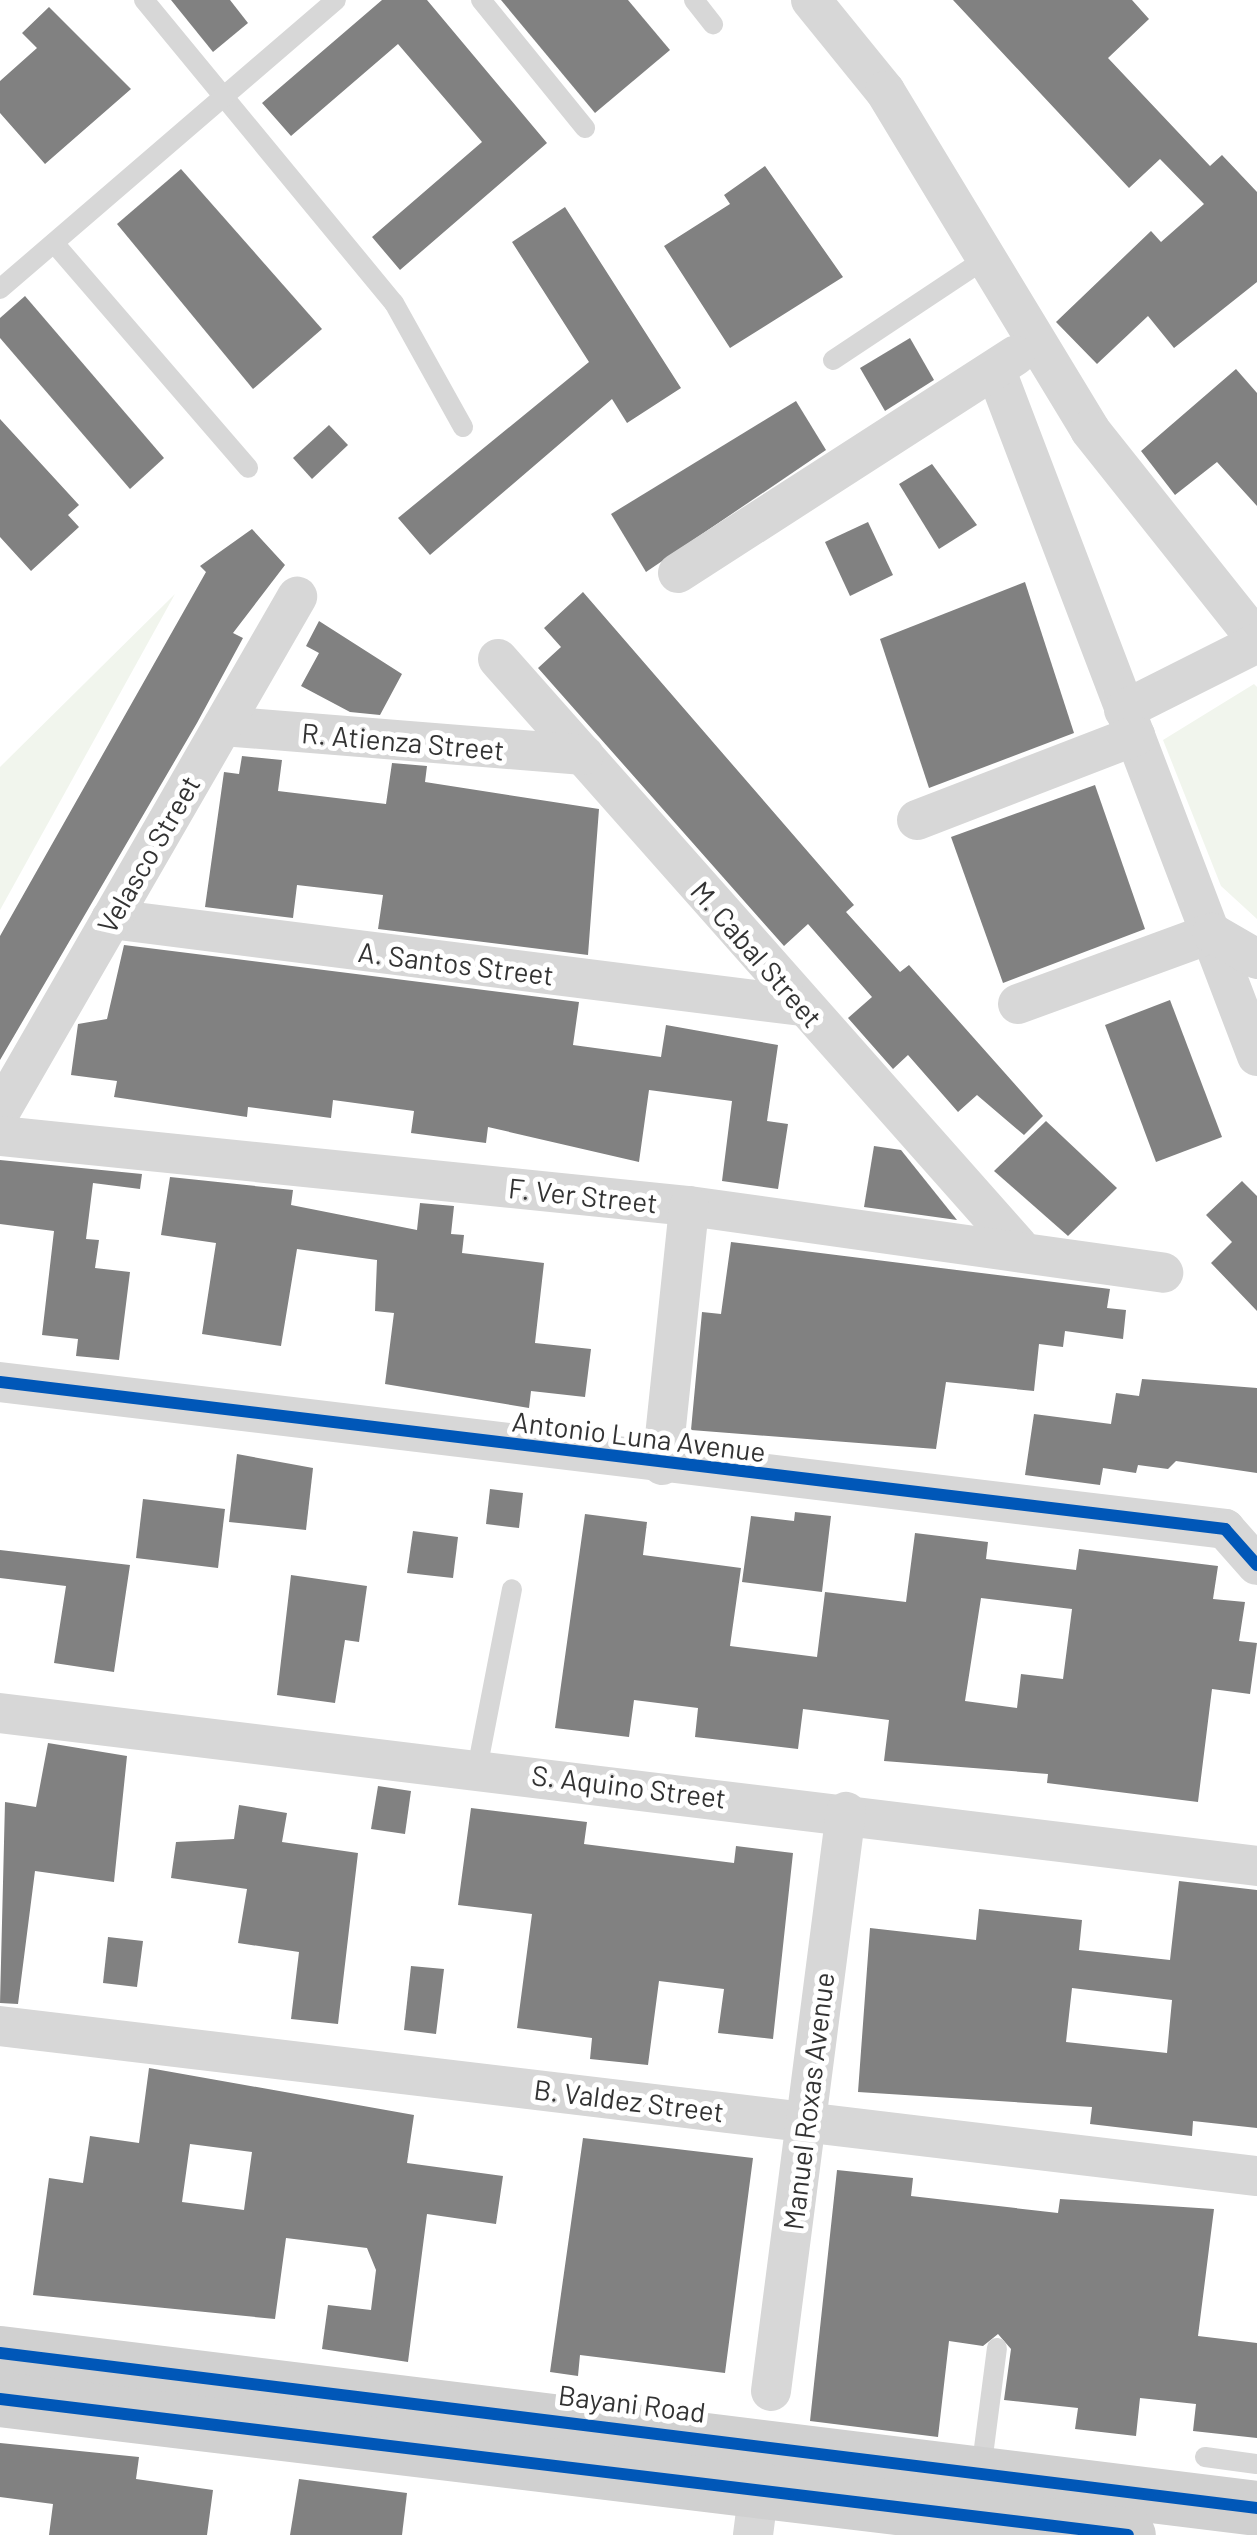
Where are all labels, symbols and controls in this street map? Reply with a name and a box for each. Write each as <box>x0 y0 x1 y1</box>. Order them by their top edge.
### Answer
street label: R. Atienza Street <box>300 715 506 767</box>
street label: Velasco Street <box>89 769 207 939</box>
street label: M. Cabal Street <box>684 874 830 1034</box>
street label: A. Santos Street <box>356 934 556 992</box>
street label: F. Ver Street <box>507 1170 659 1220</box>
street label: Antonio Luna Avenue <box>510 1404 768 1468</box>
street label: S. Aquino Street <box>530 1757 728 1815</box>
street label: Manuel Roxas Avenue <box>776 1970 840 2232</box>
street label: B. Valdez Street <box>532 2072 726 2128</box>
street label: Bayani Road <box>556 2377 708 2429</box>

